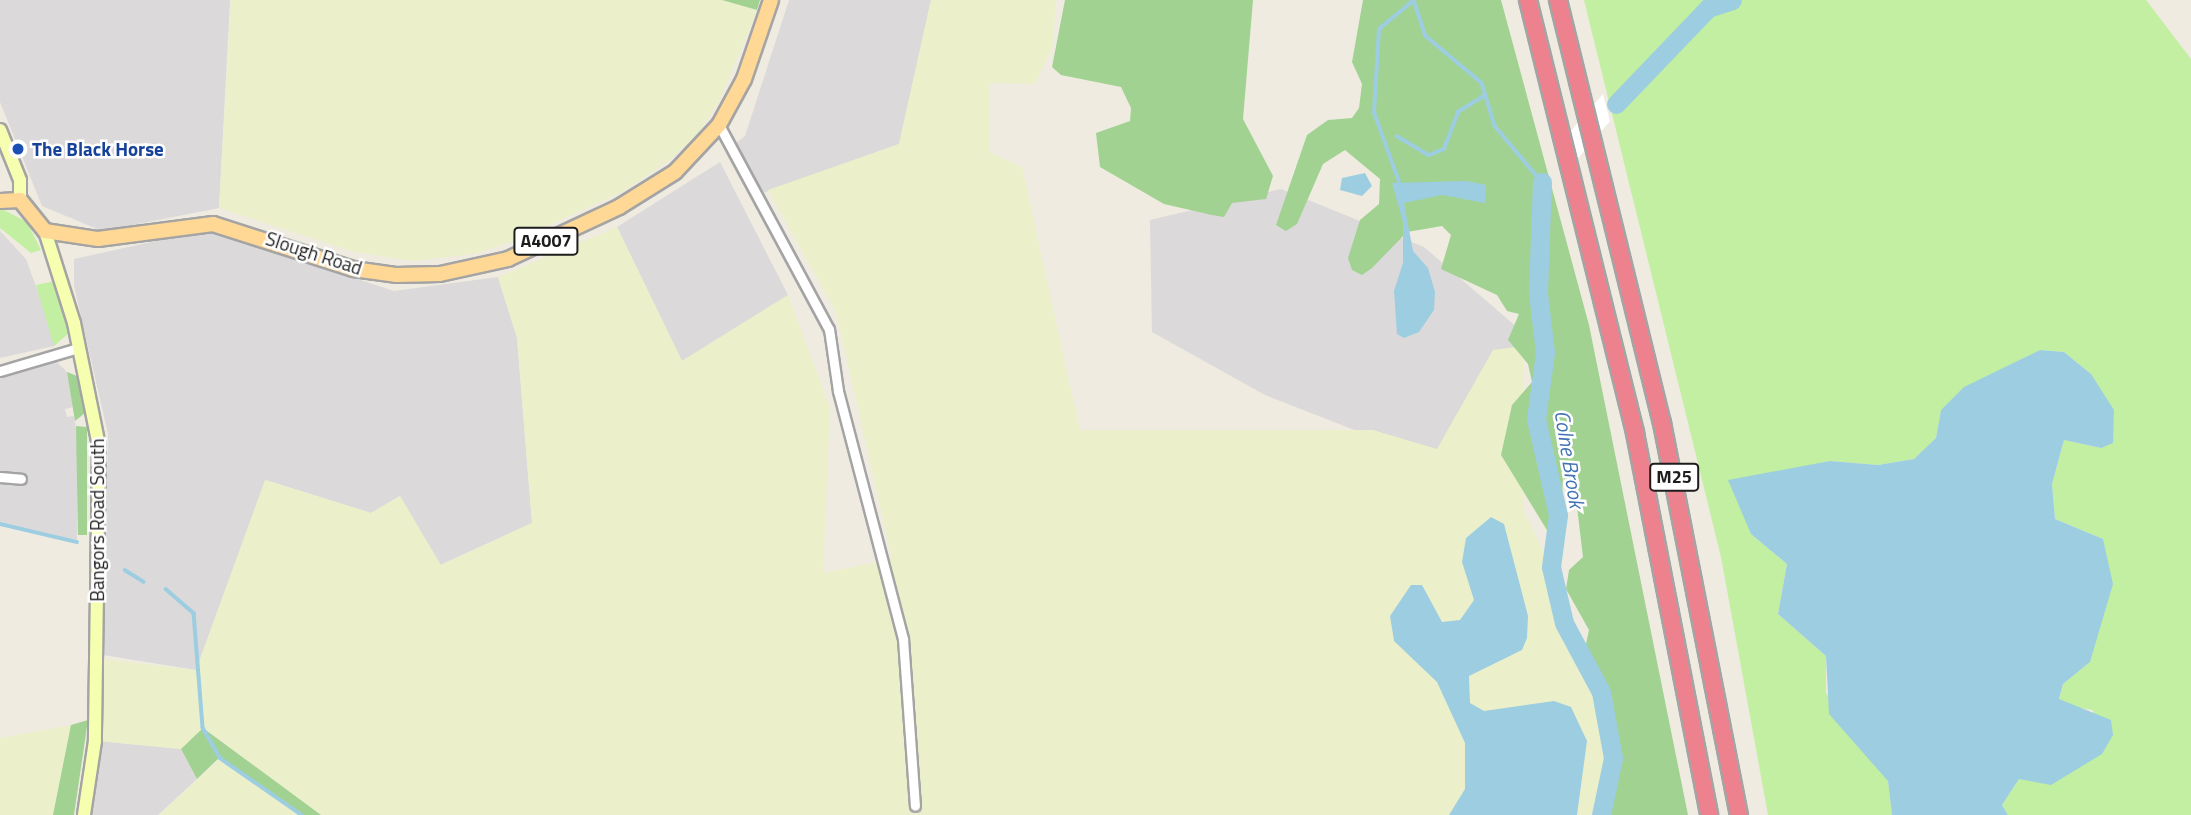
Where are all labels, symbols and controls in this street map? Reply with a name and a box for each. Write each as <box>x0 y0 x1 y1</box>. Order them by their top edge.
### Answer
place label: The Black Horse <box>32 138 164 160</box>
marker: The Black Horse <box>10 141 26 157</box>
street label: Slough Road <box>263 227 365 279</box>
road number: A4007 <box>513 227 579 256</box>
water label: Colne Brook <box>1550 408 1590 510</box>
street label: Bangors Road South <box>86 438 108 602</box>
road number: M25 <box>1648 462 1700 491</box>

